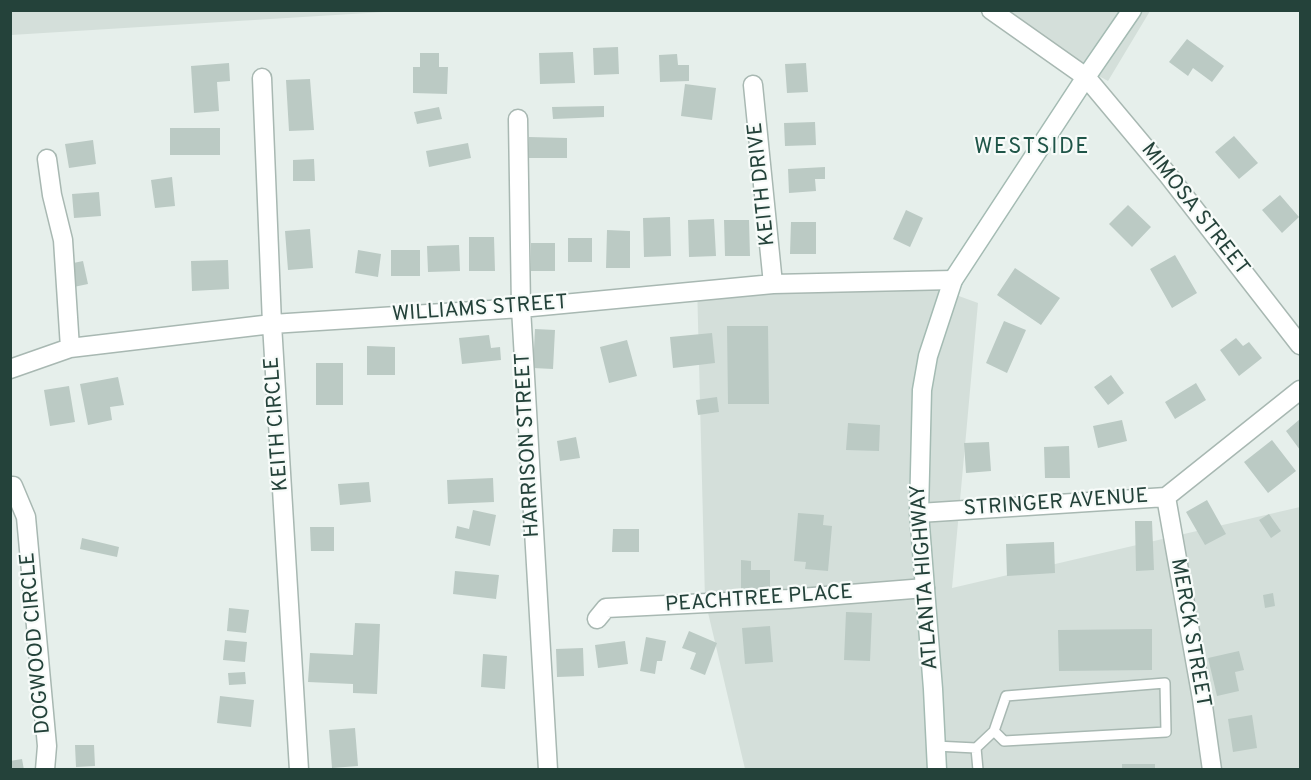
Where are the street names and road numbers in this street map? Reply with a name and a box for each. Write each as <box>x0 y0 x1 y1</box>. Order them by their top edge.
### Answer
street label: KEITH DRIVE <box>744 121 782 247</box>
street label: MIMOSA STREET <box>1134 139 1254 281</box>
street label: WILLIAMS STREET <box>391 291 569 329</box>
street label: HARRISON STREET <box>512 352 546 538</box>
street label: KEITH CIRCLE <box>261 356 295 492</box>
street label: ATLANTA HIGHWAY <box>907 483 945 671</box>
street label: STRINGER AVENUE <box>963 485 1149 523</box>
street label: DOGWOOD CIRCLE <box>17 551 57 735</box>
street label: MERCK STREET <box>1164 557 1214 709</box>
street label: PEACHTREE PLACE <box>664 581 854 619</box>

